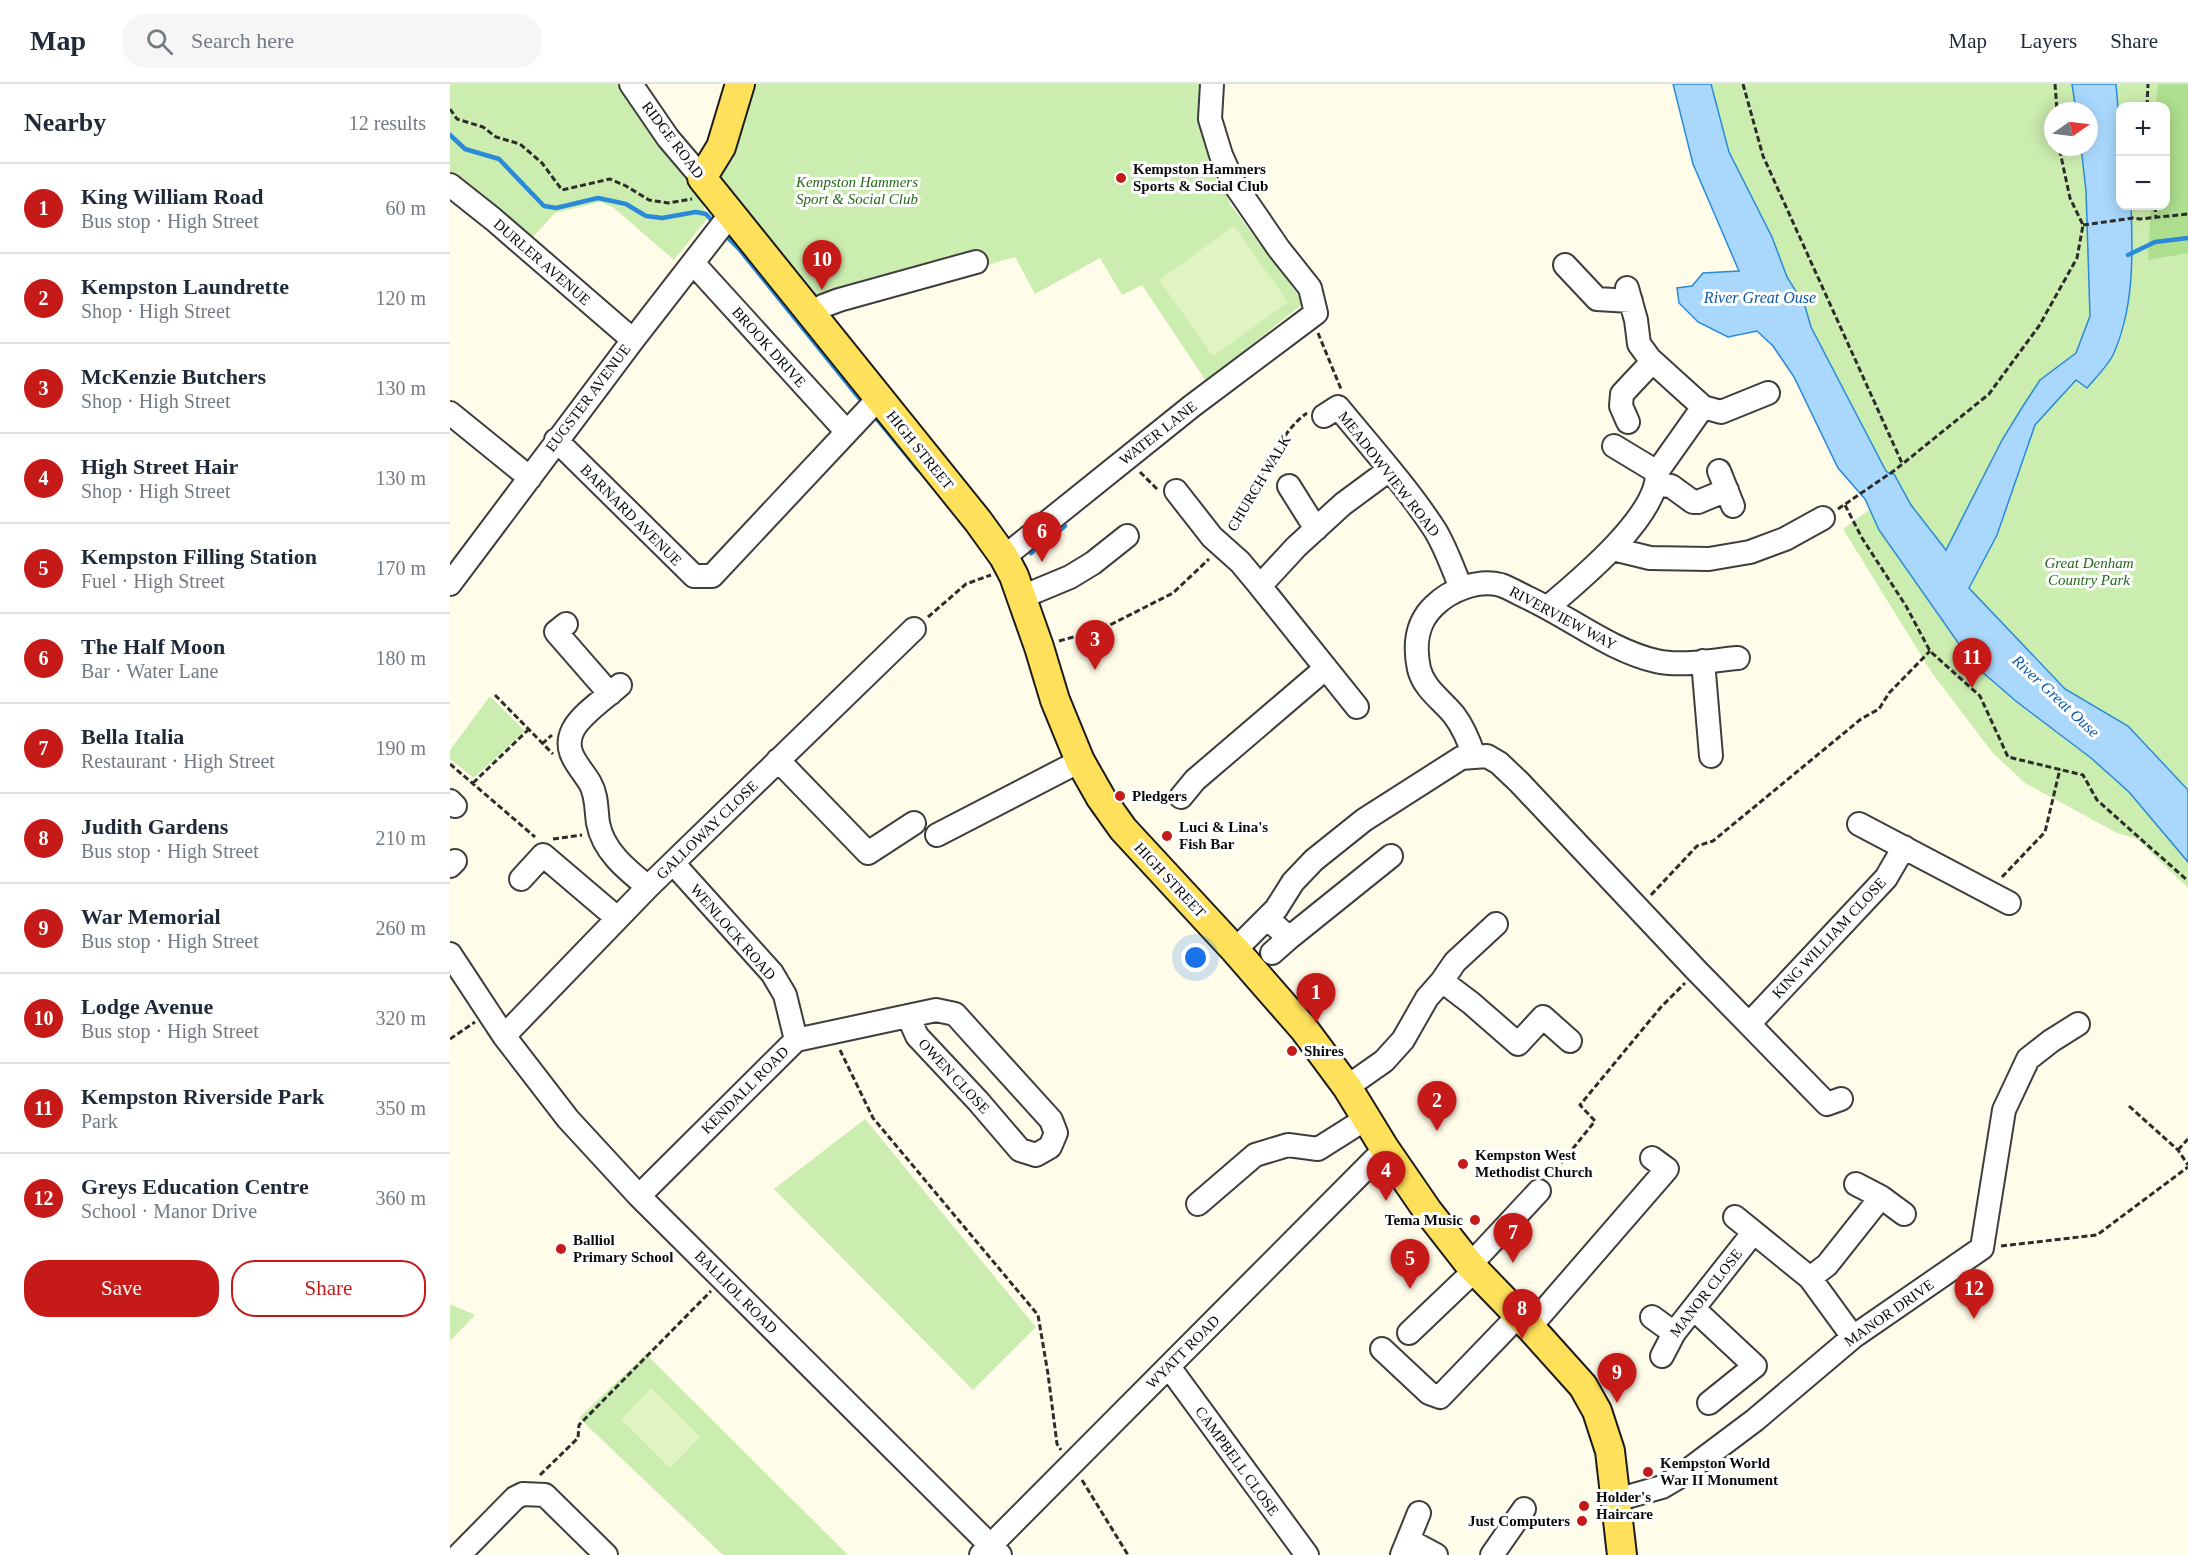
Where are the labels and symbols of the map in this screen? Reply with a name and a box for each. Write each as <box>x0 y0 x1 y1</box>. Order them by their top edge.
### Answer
street label: RIDGE ROAD <box>639 98 707 182</box>
north arrow <box>2044 102 2098 156</box>
place label: Kempston Hammers Sports & Social Club <box>1133 161 1268 194</box>
marker: Kempston Hammers Sports & Social Club <box>1114 171 1128 185</box>
park label: Kempston Hammers Sport & Social Club <box>795 174 919 207</box>
street label: DURLER AVENUE <box>490 216 594 308</box>
pin: 10 <box>802 240 842 290</box>
water label: River Great Ouse <box>1703 289 1816 306</box>
street label: BROOK DRIVE <box>729 304 809 390</box>
street label: EUGSTER AVENUE <box>542 341 634 455</box>
street label: WATER LANE <box>1116 398 1200 468</box>
street label: HIGH STREET <box>883 408 957 492</box>
street label: MEADOWVIEW ROAD <box>1335 408 1443 540</box>
street label: CHURCH WALK <box>1224 432 1294 534</box>
street label: BARNARD AVENUE <box>577 461 685 569</box>
pin: 6 <box>1022 512 1062 562</box>
park label: Great Denham Country Park <box>2044 555 2134 588</box>
street label: RIVERVIEW WAY <box>1507 583 1619 653</box>
pin: 3 <box>1076 620 1114 670</box>
pin: 11 <box>1952 638 1991 688</box>
water label: River Great Ouse <box>2008 651 2103 740</box>
street label: GALLOWAY CLOSE <box>653 778 761 882</box>
place label: Pledgers <box>1132 788 1187 804</box>
marker: Pledgers <box>1113 789 1127 803</box>
place label: Luci & Lina's Fish Bar <box>1179 819 1268 852</box>
marker: Luci & Lina's Fish Bar <box>1160 829 1174 843</box>
street label: HIGH STREET <box>1131 839 1209 921</box>
street label: KING WILLIAM CLOSE <box>1769 874 1889 1002</box>
street label: WENLOCK ROAD <box>687 881 779 983</box>
your location <box>1181 943 1210 972</box>
pin: 1 <box>1296 974 1336 1023</box>
street label: OWEN CLOSE <box>915 1035 993 1117</box>
street label: KENDALL ROAD <box>698 1043 792 1137</box>
place label: Shires <box>1304 1043 1344 1059</box>
marker: Shires <box>1285 1044 1299 1058</box>
pin: 2 <box>1418 1082 1456 1131</box>
place label: Kempston West Methodist Church <box>1475 1147 1593 1180</box>
pin: 4 <box>1366 1152 1406 1201</box>
marker: Kempston West Methodist Church <box>1456 1157 1470 1171</box>
place label: Tema Music <box>1385 1212 1463 1228</box>
marker: Tema Music <box>1468 1213 1482 1227</box>
pin: 7 <box>1494 1214 1532 1263</box>
place label: Balliol Primary School <box>573 1232 673 1265</box>
pin: 5 <box>1390 1240 1430 1289</box>
marker: Balliol Primary School <box>554 1242 568 1256</box>
street label: MANOR CLOSE <box>1667 1246 1745 1340</box>
street label: BALLIOL ROAD <box>692 1248 781 1337</box>
pin: 12 <box>1954 1270 1994 1319</box>
street label: MANOR DRIVE <box>1841 1276 1937 1350</box>
pin: 8 <box>1502 1290 1542 1339</box>
street label: WYATT ROAD <box>1143 1312 1223 1392</box>
pin: 9 <box>1598 1354 1636 1403</box>
street label: CAMPBELL CLOSE <box>1192 1403 1282 1519</box>
place label: Kempston World War II Monument <box>1660 1455 1778 1488</box>
marker: Kempston World War II Monument <box>1641 1465 1655 1479</box>
place label: Holder's Haircare <box>1596 1489 1653 1522</box>
marker: Holder's Haircare <box>1577 1499 1591 1513</box>
place label: Just Computers <box>1468 1513 1570 1529</box>
marker: Just Computers <box>1575 1514 1589 1528</box>

